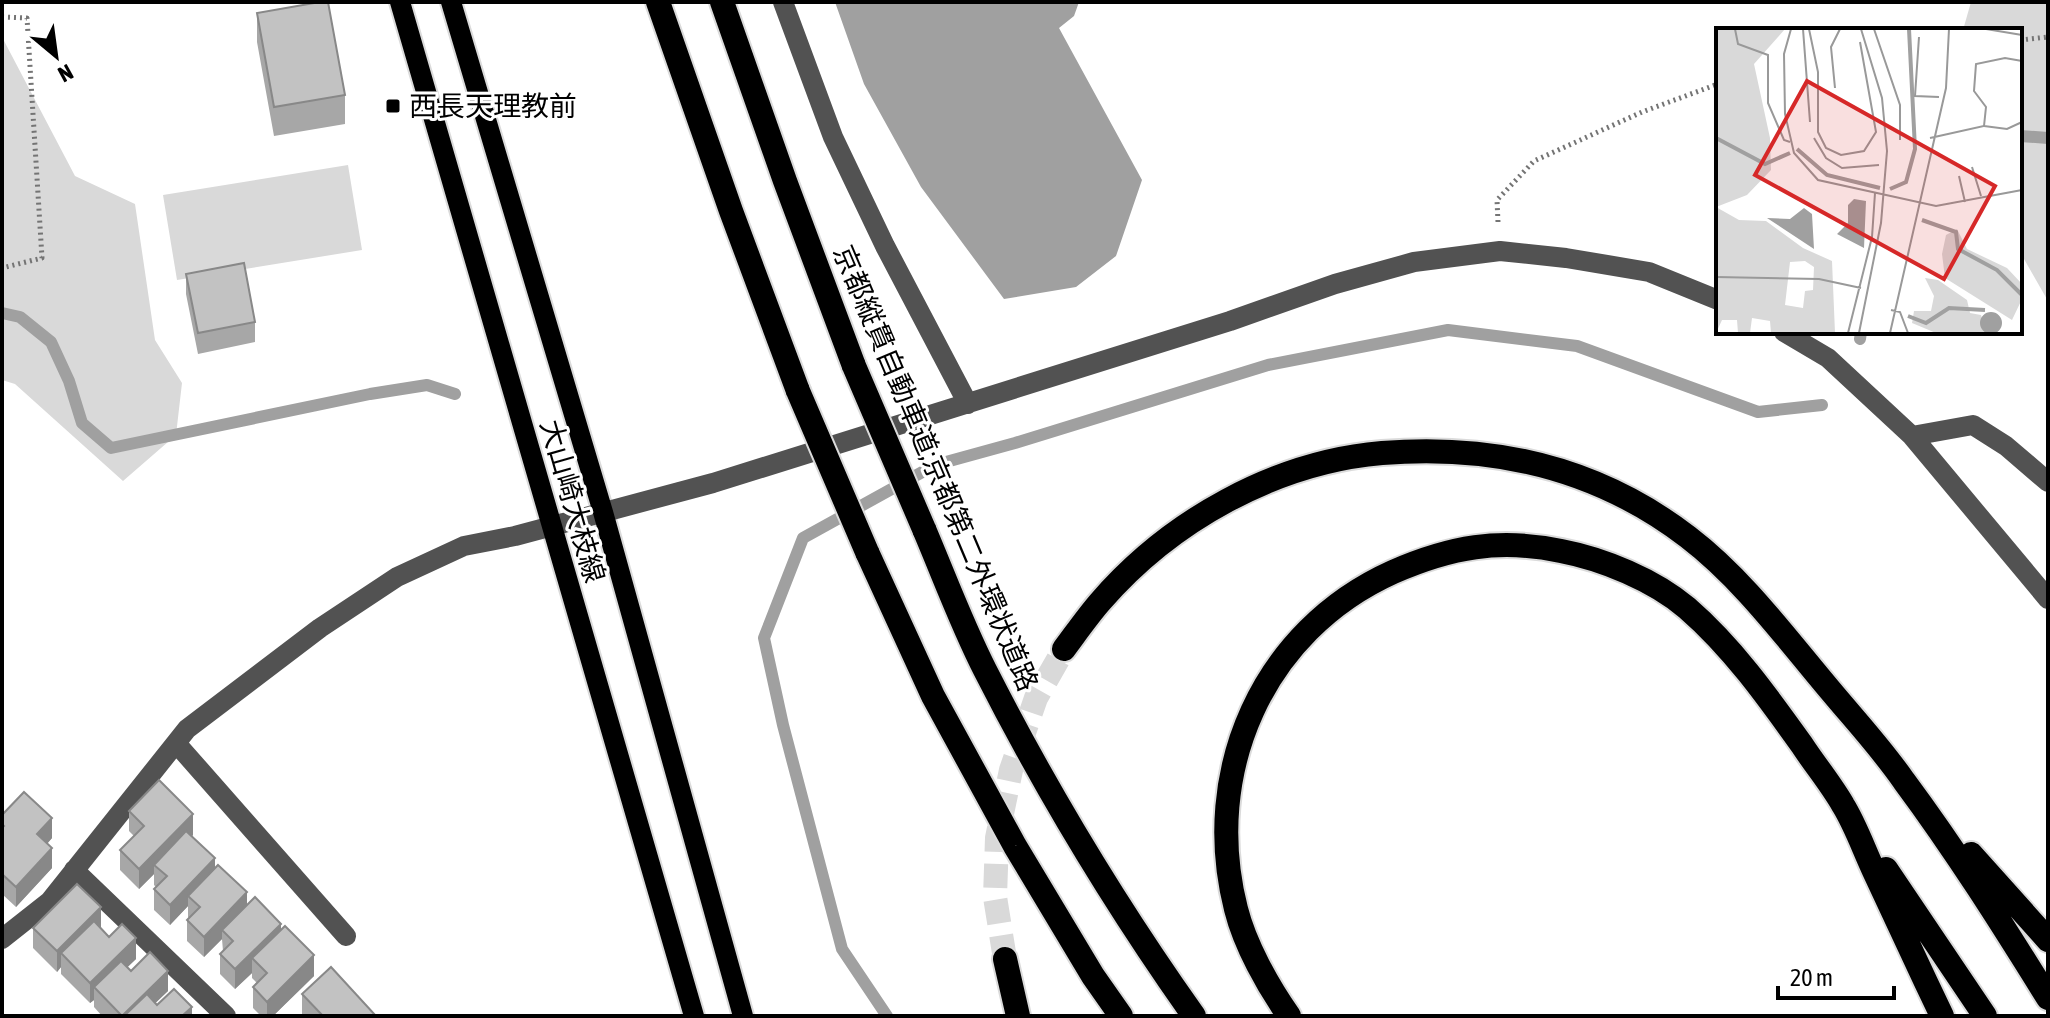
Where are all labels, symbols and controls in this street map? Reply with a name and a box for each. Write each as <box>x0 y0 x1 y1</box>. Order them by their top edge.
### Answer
north arrow <box>16 16 96 96</box>
inset map <box>1716 28 2022 334</box>
text: N <box>54 59 78 88</box>
place label: 西長天理教前 <box>409 90 577 122</box>
marker: 西長天理教前 <box>384 97 402 115</box>
street label: 京都縦貫自動車道;京都第二外環状道路 <box>827 240 1045 696</box>
street label: 大山崎大枝線 <box>534 416 612 586</box>
scale bar <box>1778 950 1894 1000</box>
text: 20 m <box>1790 964 1833 991</box>

